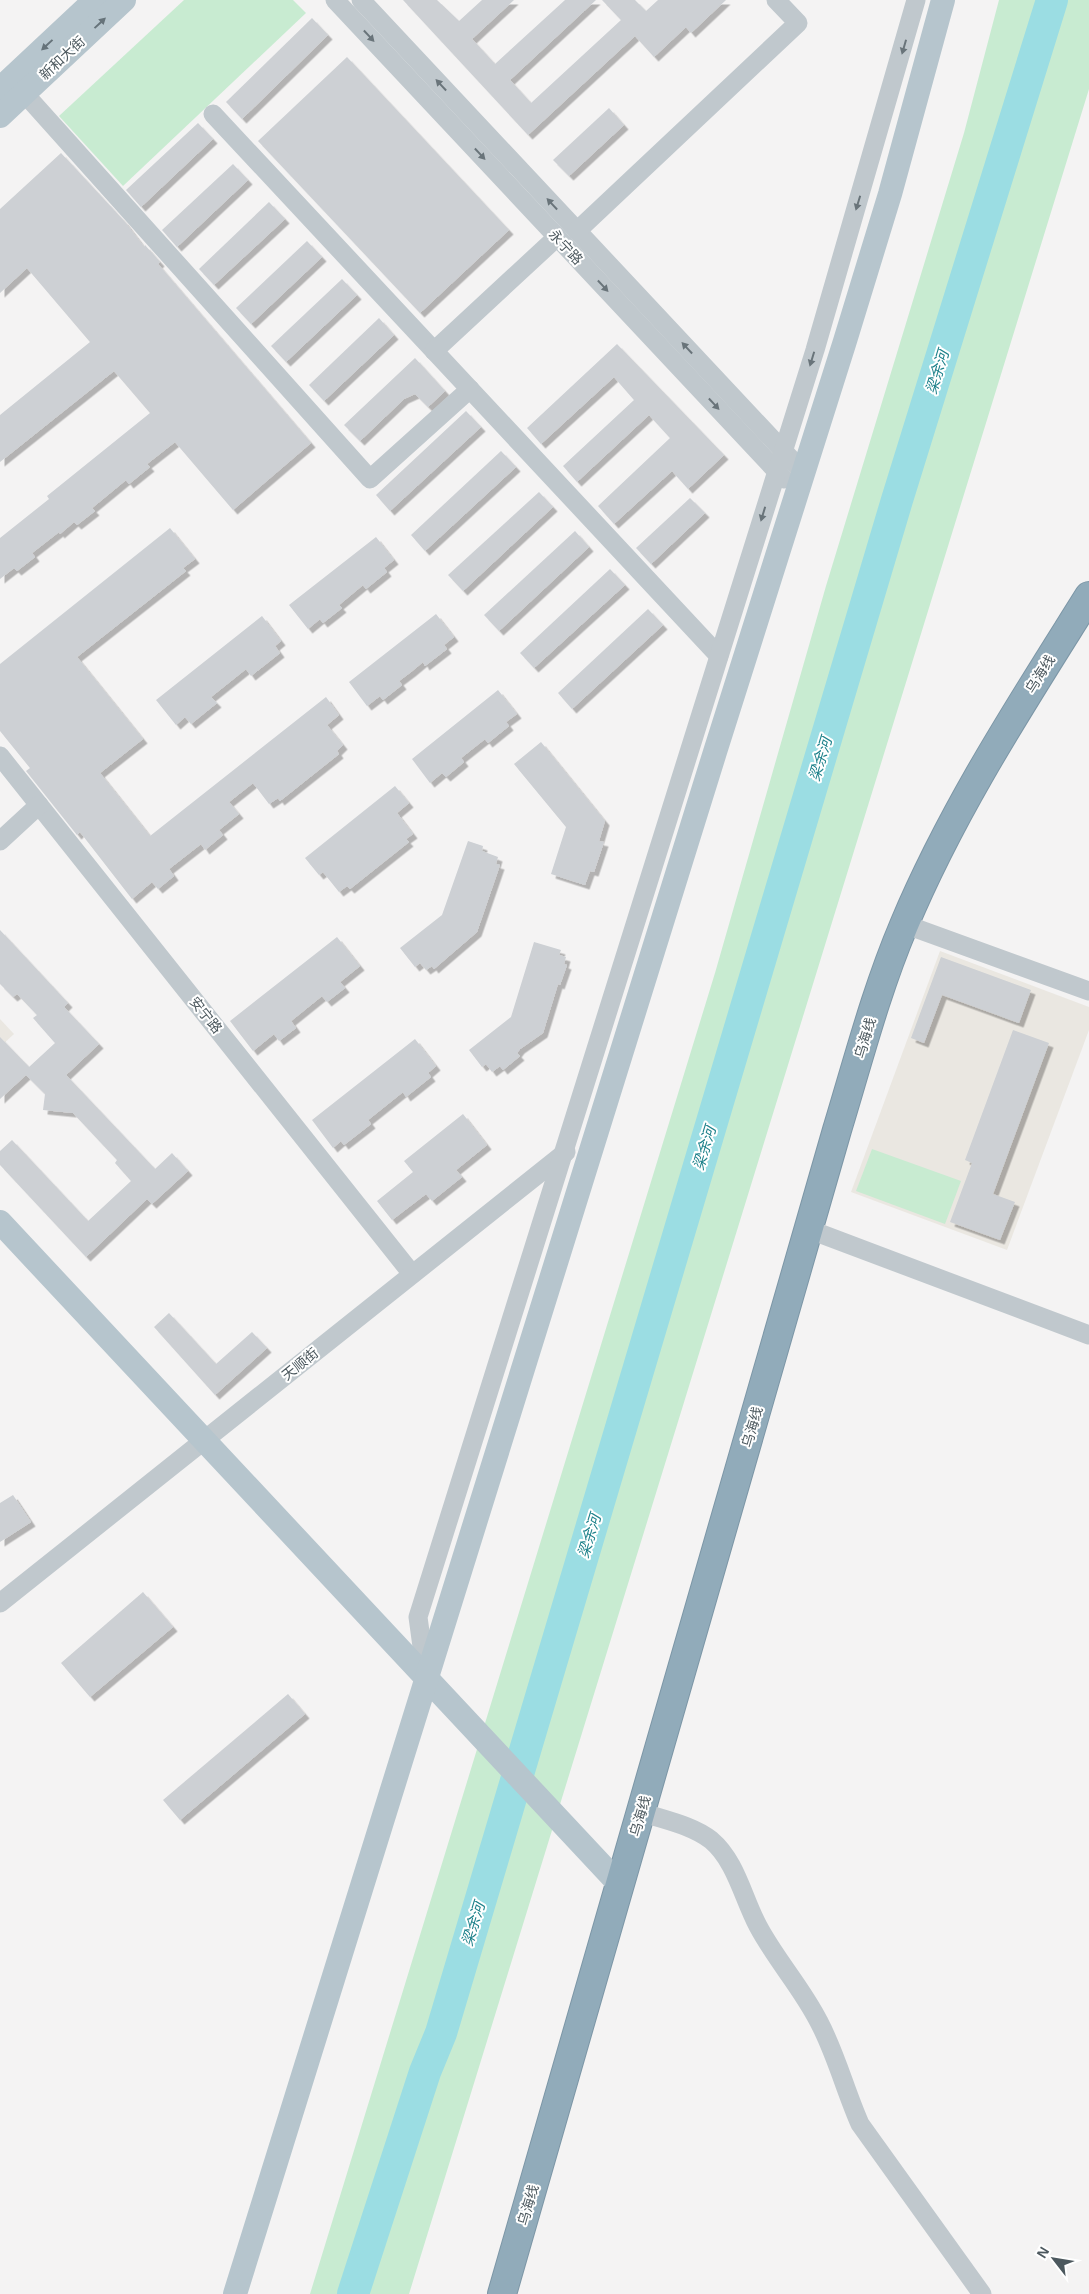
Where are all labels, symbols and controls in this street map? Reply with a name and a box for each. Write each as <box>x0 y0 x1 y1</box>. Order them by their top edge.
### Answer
one-way arrow <box>93 17 105 29</box>
one-way arrow <box>363 29 375 41</box>
street label: 新和大街 <box>36 33 88 83</box>
one-way arrow <box>41 39 53 51</box>
one-way arrow <box>900 40 908 55</box>
one-way arrow <box>435 79 447 91</box>
one-way arrow <box>474 148 486 160</box>
one-way arrow <box>854 196 862 211</box>
one-way arrow <box>546 198 558 210</box>
street label: 永宁路 <box>546 226 586 268</box>
one-way arrow <box>597 279 609 291</box>
one-way arrow <box>681 342 693 354</box>
water label: 梁余河 <box>922 345 953 396</box>
one-way arrow <box>807 351 815 366</box>
one-way arrow <box>708 398 720 410</box>
one-way arrow <box>759 507 767 522</box>
street label: 乌海线 <box>1022 652 1058 696</box>
water label: 梁余河 <box>805 732 836 783</box>
street label: 安宁路 <box>187 994 225 1036</box>
street label: 乌海线 <box>851 1016 879 1060</box>
water label: 梁余河 <box>689 1121 720 1172</box>
street label: 天顺街 <box>279 1345 321 1383</box>
street label: 乌海线 <box>739 1405 765 1449</box>
water label: 梁余河 <box>574 1509 605 1560</box>
street label: 乌海线 <box>627 1794 653 1838</box>
water label: 梁余河 <box>458 1897 489 1948</box>
street label: 乌海线 <box>515 2183 541 2227</box>
north arrow <box>1029 2234 1079 2284</box>
text: N <box>1033 2244 1052 2261</box>

